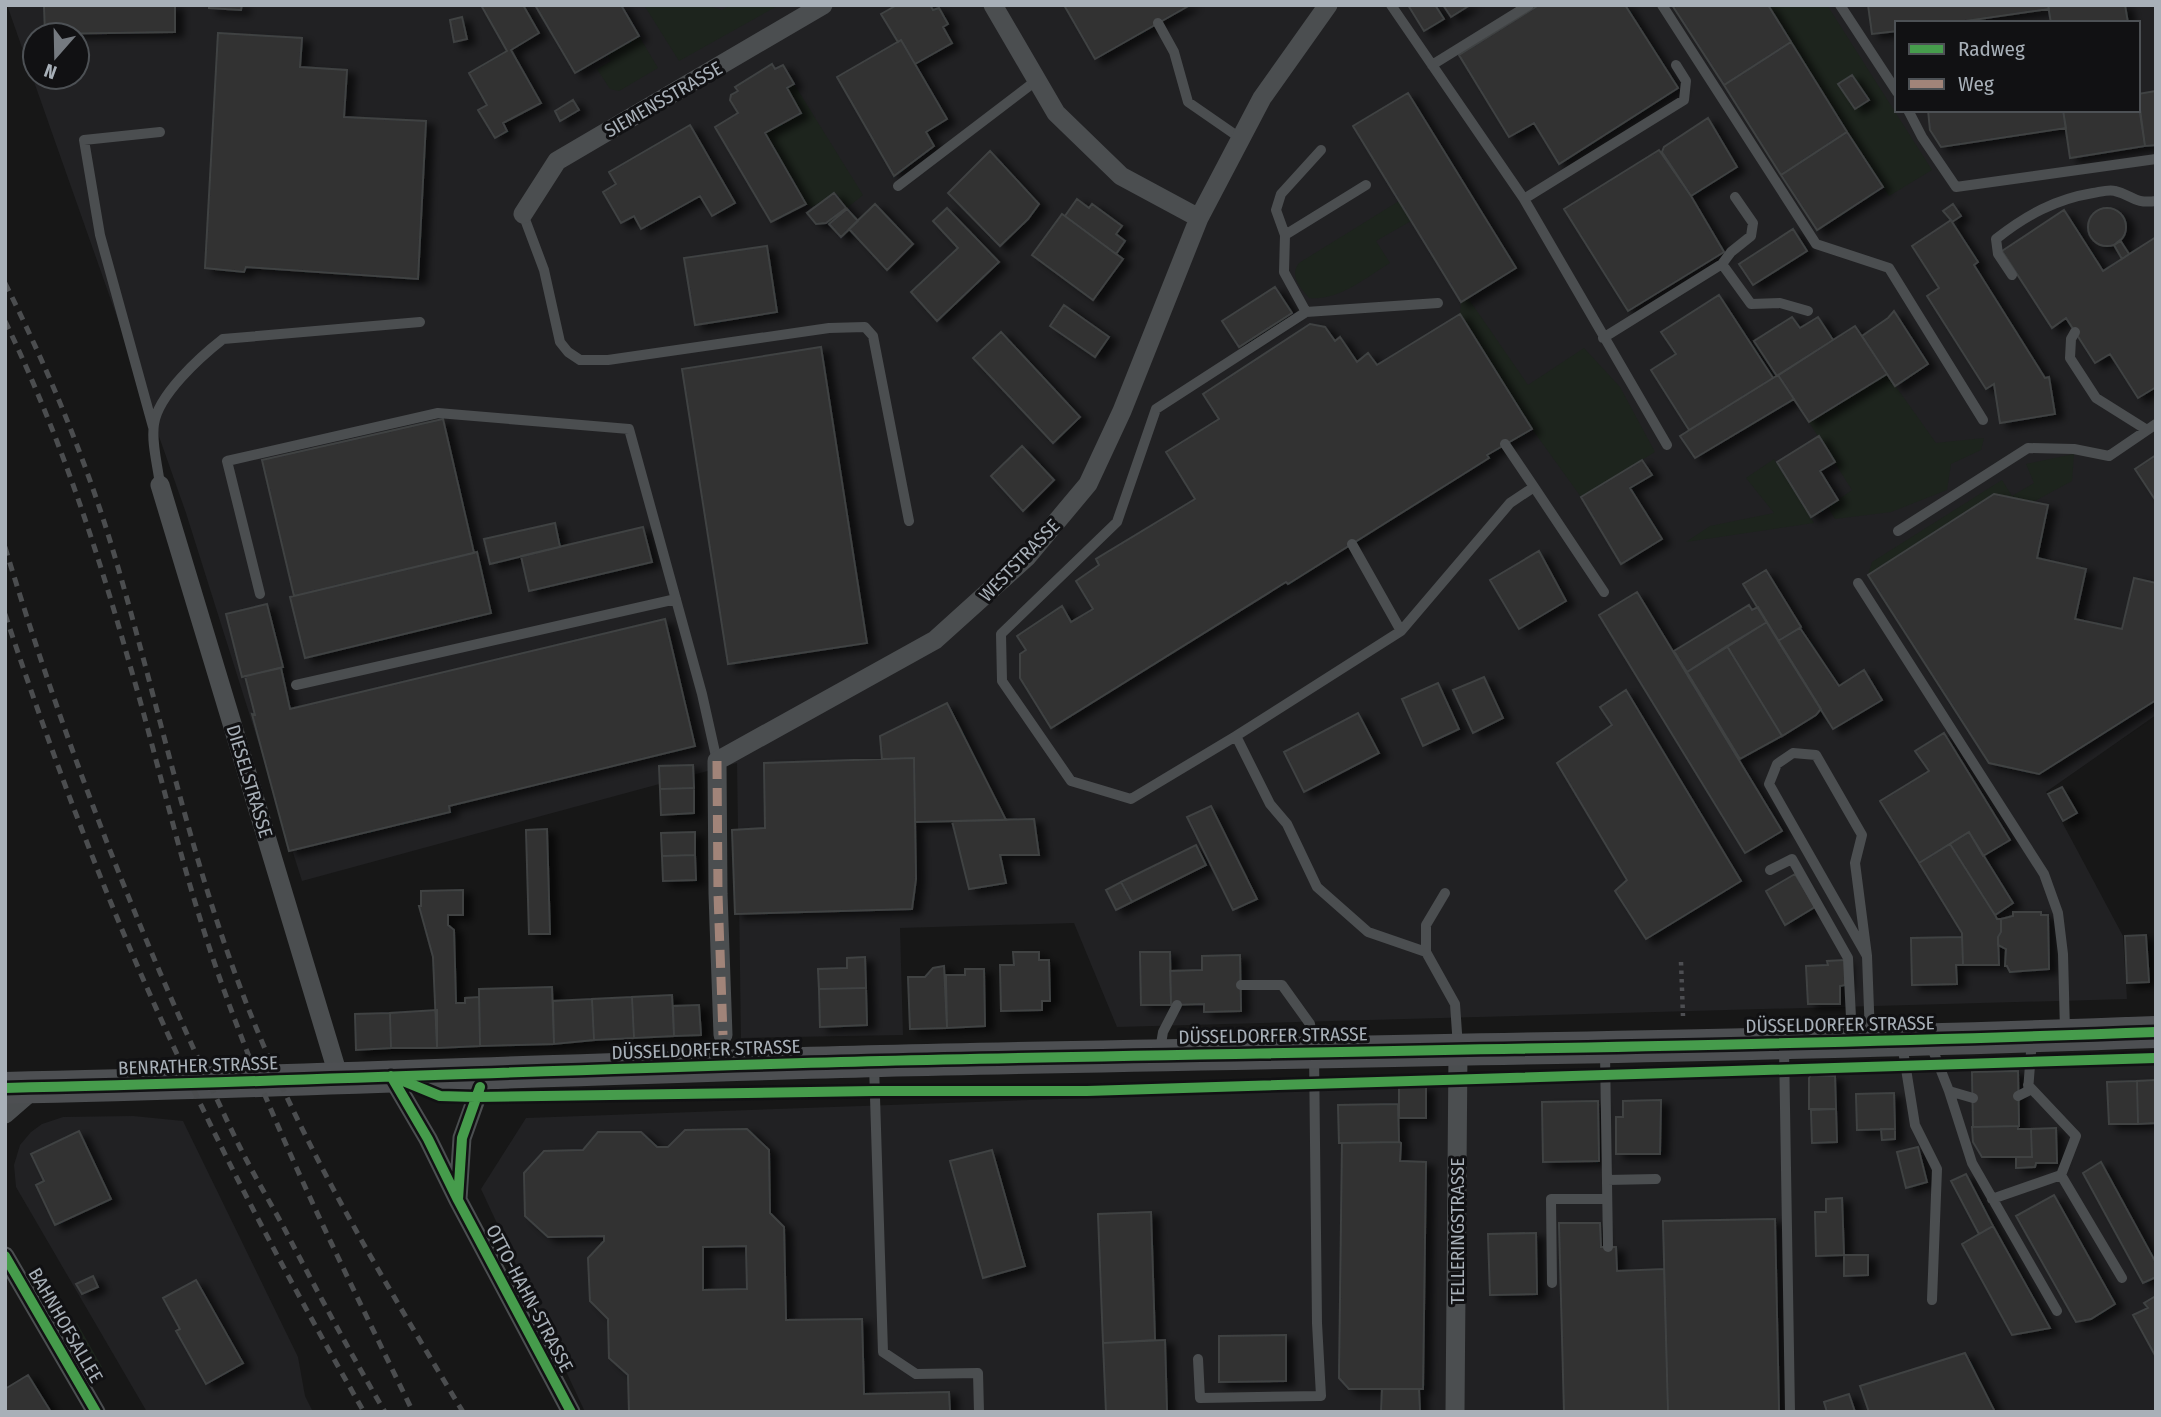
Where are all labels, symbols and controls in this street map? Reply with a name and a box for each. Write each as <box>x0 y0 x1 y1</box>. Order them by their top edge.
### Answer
north arrow <box>21 21 91 91</box>
legend <box>1895 21 2140 112</box>
text: Radweg <box>1958 36 2025 62</box>
street label: SIEMENSSTRASSE <box>600 56 726 142</box>
text: N <box>41 59 60 84</box>
text: Weg <box>1958 71 1994 97</box>
street label: WESTSTRASSE <box>974 514 1065 606</box>
street label: DIESELSTRASSE <box>221 722 278 840</box>
street label: DÜSSELDORFER STRASSE <box>1745 1011 1935 1038</box>
street label: DÜSSELDORFER STRASSE <box>1178 1022 1368 1049</box>
street label: DÜSSELDORFER STRASSE <box>611 1035 801 1064</box>
street label: BENRATHER STRASSE <box>118 1051 278 1080</box>
street label: TELLERINGSTRASSE <box>1446 1157 1469 1304</box>
street label: OTTO-HAHN-STRASSE <box>481 1221 578 1376</box>
street label: BAHNHOFSALLEE <box>23 1264 108 1387</box>

